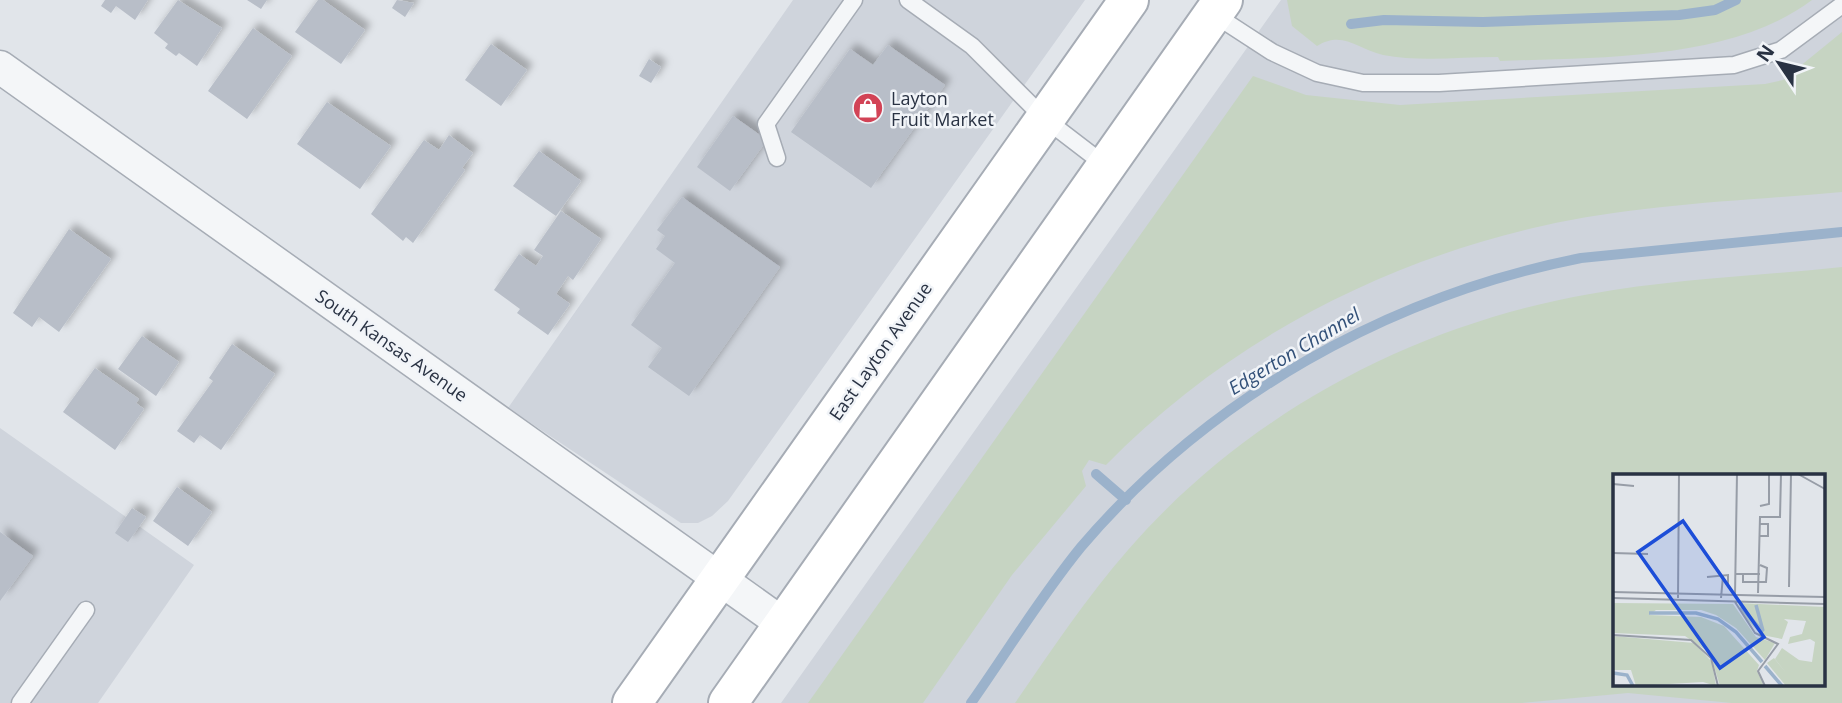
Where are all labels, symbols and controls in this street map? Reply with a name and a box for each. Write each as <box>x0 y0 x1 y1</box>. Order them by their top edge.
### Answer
north arrow <box>1744 28 1814 98</box>
text: N <box>1750 39 1780 67</box>
place label: Layton Fruit Market <box>891 86 994 131</box>
shop icon: Layton Fruit Market <box>851 91 885 125</box>
street label: East Layton Avenue <box>823 277 937 425</box>
street label: South Kansas Avenue <box>311 283 473 407</box>
water label: Edgerton Channel <box>1223 301 1366 401</box>
inset map <box>1613 474 1825 686</box>

